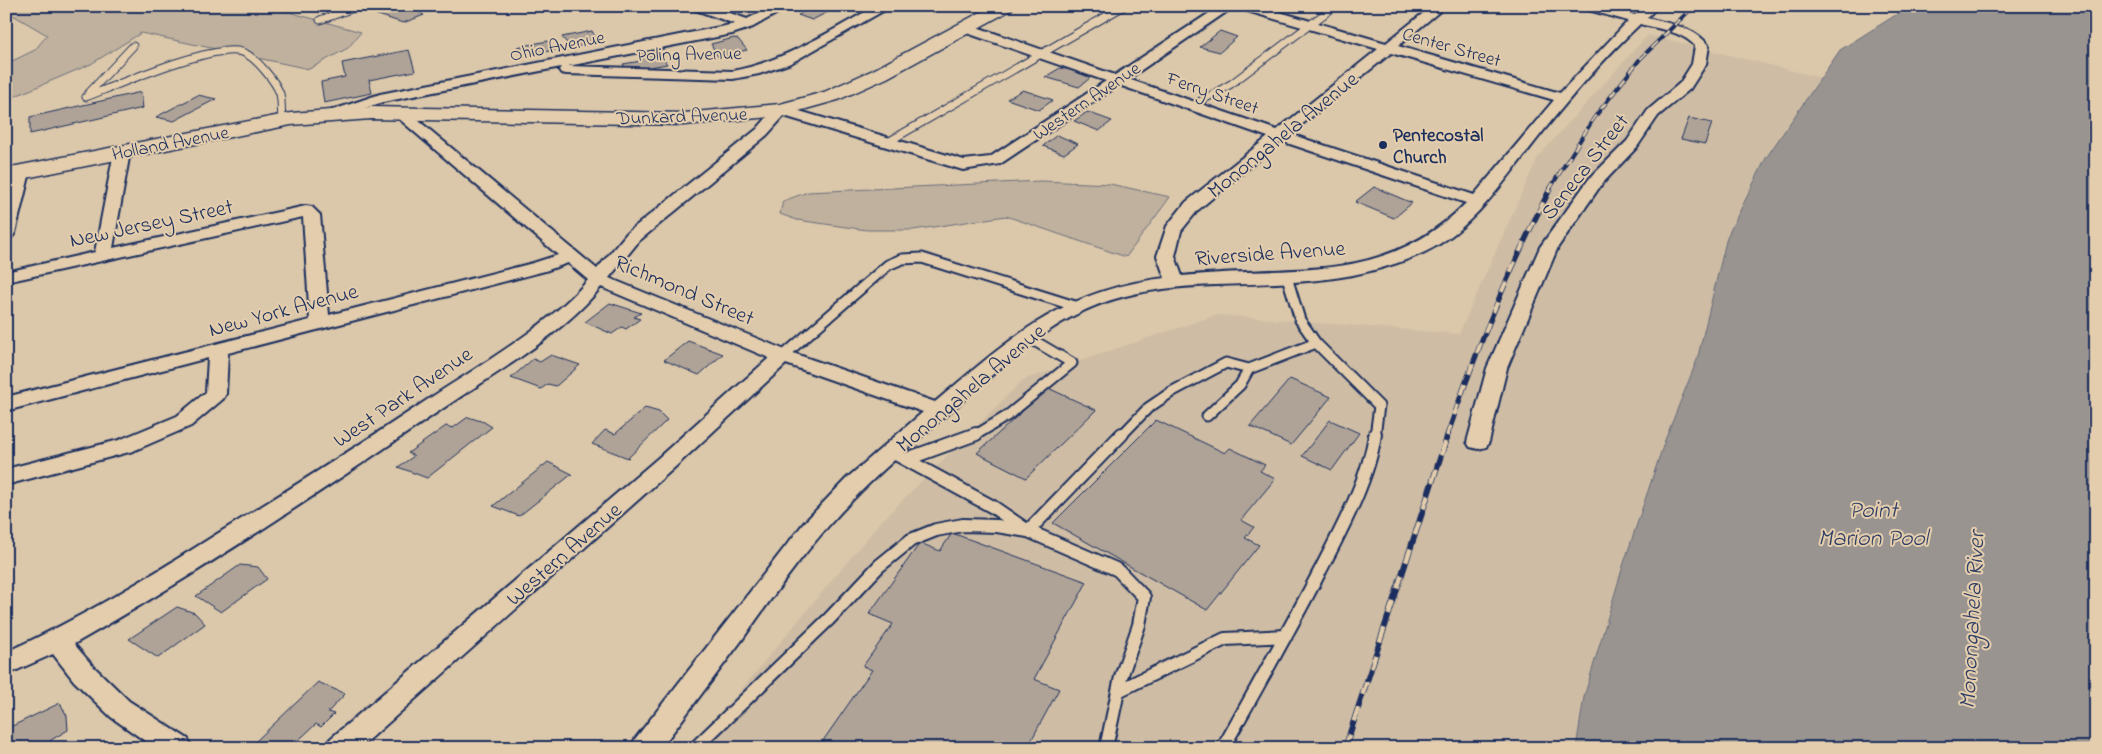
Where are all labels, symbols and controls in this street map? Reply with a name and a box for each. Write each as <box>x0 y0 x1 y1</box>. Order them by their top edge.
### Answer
street label: Center Street <box>1399 21 1505 76</box>
street label: Ohio Avenue <box>508 25 608 70</box>
street label: Poling Avenue <box>636 41 742 72</box>
street label: Western Avenue <box>1028 56 1147 148</box>
street label: Monongahela Avenue <box>1201 65 1367 208</box>
street label: Ferry Street <box>1161 66 1262 124</box>
street label: Dunkard Avenue <box>615 102 748 133</box>
street label: Seneca Street <box>1535 107 1639 228</box>
street label: Holland Avenue <box>110 120 232 169</box>
place label: Pentecostal Church <box>1393 123 1483 172</box>
marker: Pentecostal Church <box>1377 139 1389 151</box>
street label: New Jersey Street <box>67 192 237 259</box>
street label: Riverside Avenue <box>1194 234 1347 276</box>
street label: Richmond Street <box>609 248 759 336</box>
street label: New York Avenue <box>206 277 362 347</box>
street label: Monongahela Avenue <box>890 317 1055 462</box>
street label: West Park Avenue <box>328 340 480 457</box>
water label: Point Marion Pool <box>1818 494 1931 557</box>
street label: Western Avenue <box>500 496 630 615</box>
water label: Monongahela River <box>1951 528 1996 710</box>

